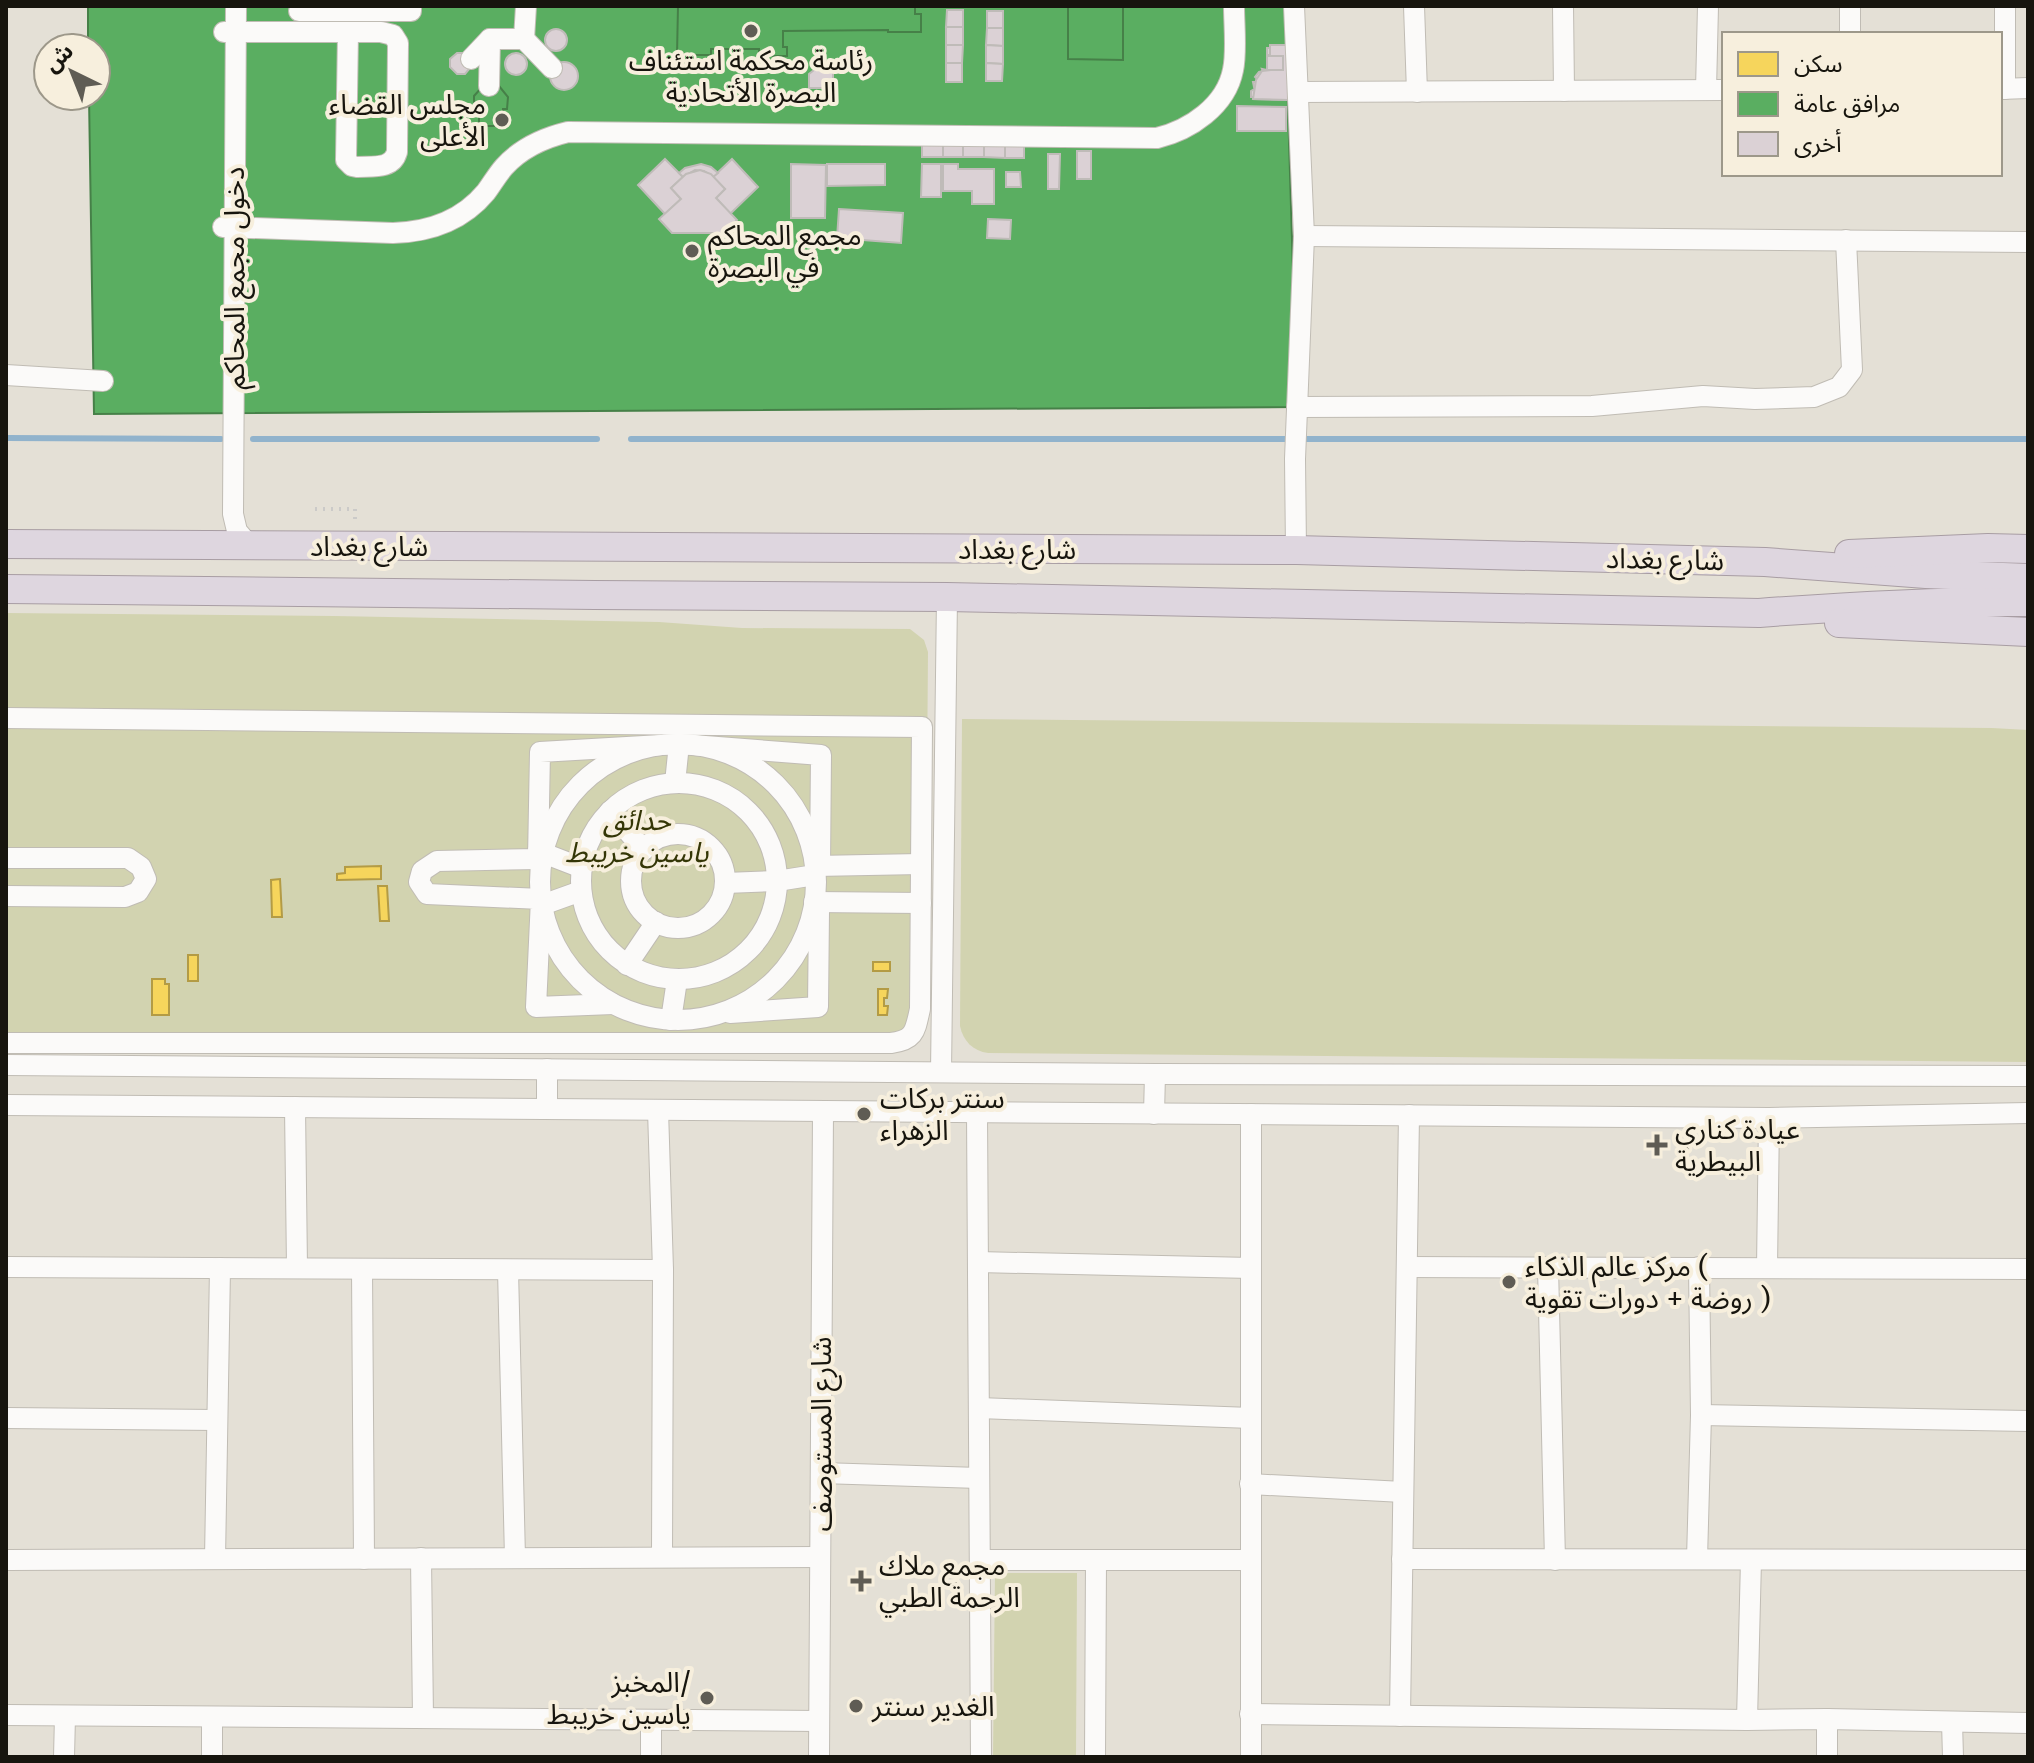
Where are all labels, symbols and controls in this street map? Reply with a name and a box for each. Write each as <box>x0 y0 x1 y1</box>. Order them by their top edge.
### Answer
marker: رئاسة محكمة استئناف البصرة الأتحادية <box>742 22 760 40</box>
north arrow <box>32 32 112 112</box>
legend <box>1722 32 2002 176</box>
text: ش <box>38 37 79 78</box>
place label: رئاسة محكمة استئناف البصرة الأتحادية <box>629 42 873 110</box>
text: سكن <box>1794 48 1843 79</box>
place label: مجلس القضاء الأعلى <box>329 86 486 154</box>
text: مرافق عامة <box>1794 88 1900 119</box>
marker: مجلس القضاء الأعلى <box>493 111 511 129</box>
text: أخرى <box>1794 128 1842 159</box>
street label: دخول مجمع المحاكم <box>216 167 256 389</box>
place label: مجمع المحاكم في البصرة <box>708 217 862 288</box>
marker: مجمع المحاكم في البصرة <box>683 242 701 260</box>
street label: شارع بغداد <box>310 528 428 567</box>
street label: شارع بغداد <box>958 531 1076 570</box>
street label: شارع بغداد <box>1606 540 1724 581</box>
park label: حدائق ياسين خريبط <box>565 802 709 870</box>
place label: سنتر بركات الزهراء <box>880 1080 1005 1148</box>
marker: سنتر بركات الزهراء <box>855 1105 873 1123</box>
place label: عيادة كناري البيطرية <box>1675 1111 1800 1179</box>
marker: عيادة كناري البيطرية <box>1646 1134 1668 1156</box>
place label: مركز عالم الذكاء ( روضة + دورات تقوية ) <box>1525 1248 1771 1316</box>
marker: مركز عالم الذكاء ( روضة + دورات تقوية ) <box>1500 1273 1518 1291</box>
street label: شارع المستوصف <box>803 1337 842 1531</box>
place label: مجمع ملاك الرحمة الطبي <box>879 1547 1020 1618</box>
marker: مجمع ملاك الرحمة الطبي <box>850 1570 872 1592</box>
place label: المخبز/ ياسين خريبط <box>547 1664 691 1732</box>
place label: الغدير سنتر <box>871 1688 995 1724</box>
marker: المخبز/ ياسين خريبط <box>698 1689 716 1707</box>
marker: الغدير سنتر <box>847 1697 865 1715</box>

